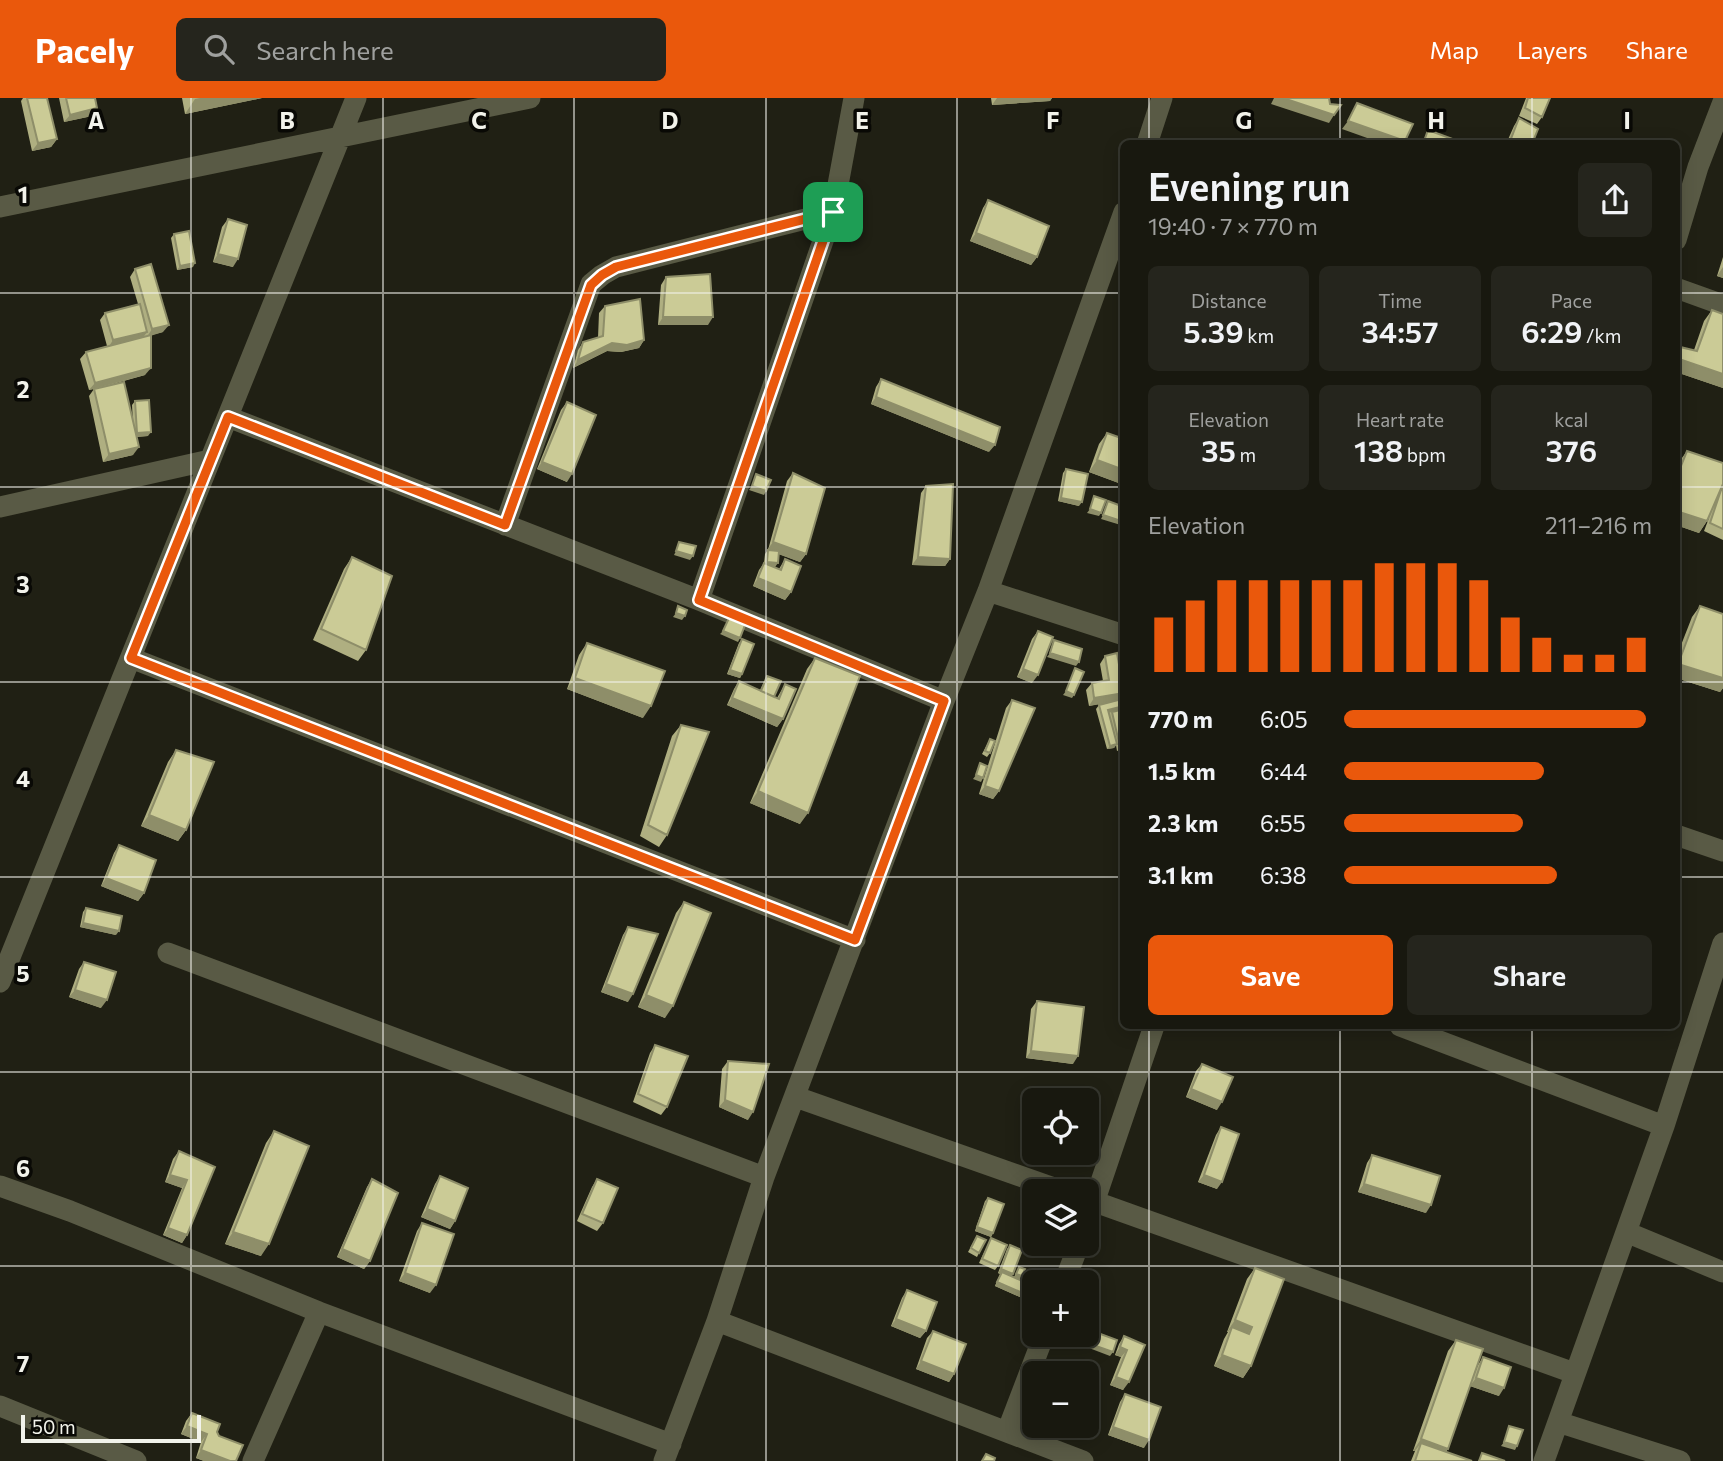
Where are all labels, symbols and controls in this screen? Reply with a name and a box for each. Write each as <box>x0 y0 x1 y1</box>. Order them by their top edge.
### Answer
search box <box>176 18 666 81</box>
text: Pacely <box>35 29 134 70</box>
icon: search <box>200 30 238 68</box>
text: Search here <box>256 34 394 65</box>
text: Map <box>1430 35 1479 64</box>
text: Layers <box>1517 35 1588 64</box>
text: Share <box>1626 35 1688 64</box>
text: A <box>88 106 105 134</box>
text: B <box>279 106 295 134</box>
text: C <box>471 106 487 134</box>
text: D <box>662 106 679 134</box>
text: E <box>855 106 869 134</box>
text: F <box>1046 106 1060 134</box>
text: G <box>1236 106 1252 134</box>
text: H <box>1427 106 1445 134</box>
text: I <box>1623 106 1631 134</box>
text: Evening run <box>1148 162 1351 209</box>
button: share <box>1578 163 1652 237</box>
text: 1 <box>18 180 28 208</box>
pin <box>803 182 863 242</box>
icon: arrive <box>814 193 852 231</box>
text: 19:40 · 7 × 770 m <box>1148 212 1318 240</box>
text: Distance <box>1191 289 1266 312</box>
text: Time <box>1378 289 1422 312</box>
text: Pace <box>1551 289 1592 312</box>
text: 5.39 <box>1183 312 1244 349</box>
text: 34:57 <box>1362 312 1438 349</box>
text: 6:29 <box>1521 312 1582 349</box>
text: km <box>1244 324 1274 347</box>
text: /km <box>1582 324 1621 347</box>
text: 2 <box>16 375 30 403</box>
text: Elevation <box>1189 408 1269 431</box>
text: Heart rate <box>1356 408 1444 431</box>
text: kcal <box>1554 408 1588 431</box>
text: 35 <box>1201 431 1236 468</box>
text: 138 <box>1354 431 1403 468</box>
text: 376 <box>1545 431 1597 468</box>
text: m <box>1236 443 1256 466</box>
text: bpm <box>1403 443 1446 466</box>
text: Elevation <box>1148 511 1245 539</box>
text: 211–216 m <box>1545 511 1652 539</box>
text: 3 <box>16 570 30 598</box>
text: 770 m <box>1148 705 1213 733</box>
text: 6:05 <box>1260 705 1308 733</box>
text: 1.5 km <box>1148 757 1216 785</box>
text: 6:44 <box>1260 757 1307 785</box>
text: 4 <box>16 764 30 792</box>
text: 2.3 km <box>1148 809 1218 837</box>
text: 6:55 <box>1260 809 1306 837</box>
text: 3.1 km <box>1148 861 1214 889</box>
text: 6:38 <box>1260 861 1306 889</box>
button: Save <box>1148 935 1393 1015</box>
button: Share <box>1407 935 1652 1015</box>
text: 5 <box>16 959 30 987</box>
map controls <box>1022 1088 1099 1438</box>
button: locate <box>1022 1088 1099 1165</box>
text: 6 <box>16 1154 30 1182</box>
button: layers <box>1022 1179 1099 1256</box>
button: + <box>1022 1270 1099 1347</box>
text: 7 <box>17 1349 29 1377</box>
button: − <box>1022 1361 1099 1438</box>
scale bar <box>21 1412 201 1444</box>
text: 50 m <box>32 1415 76 1438</box>

